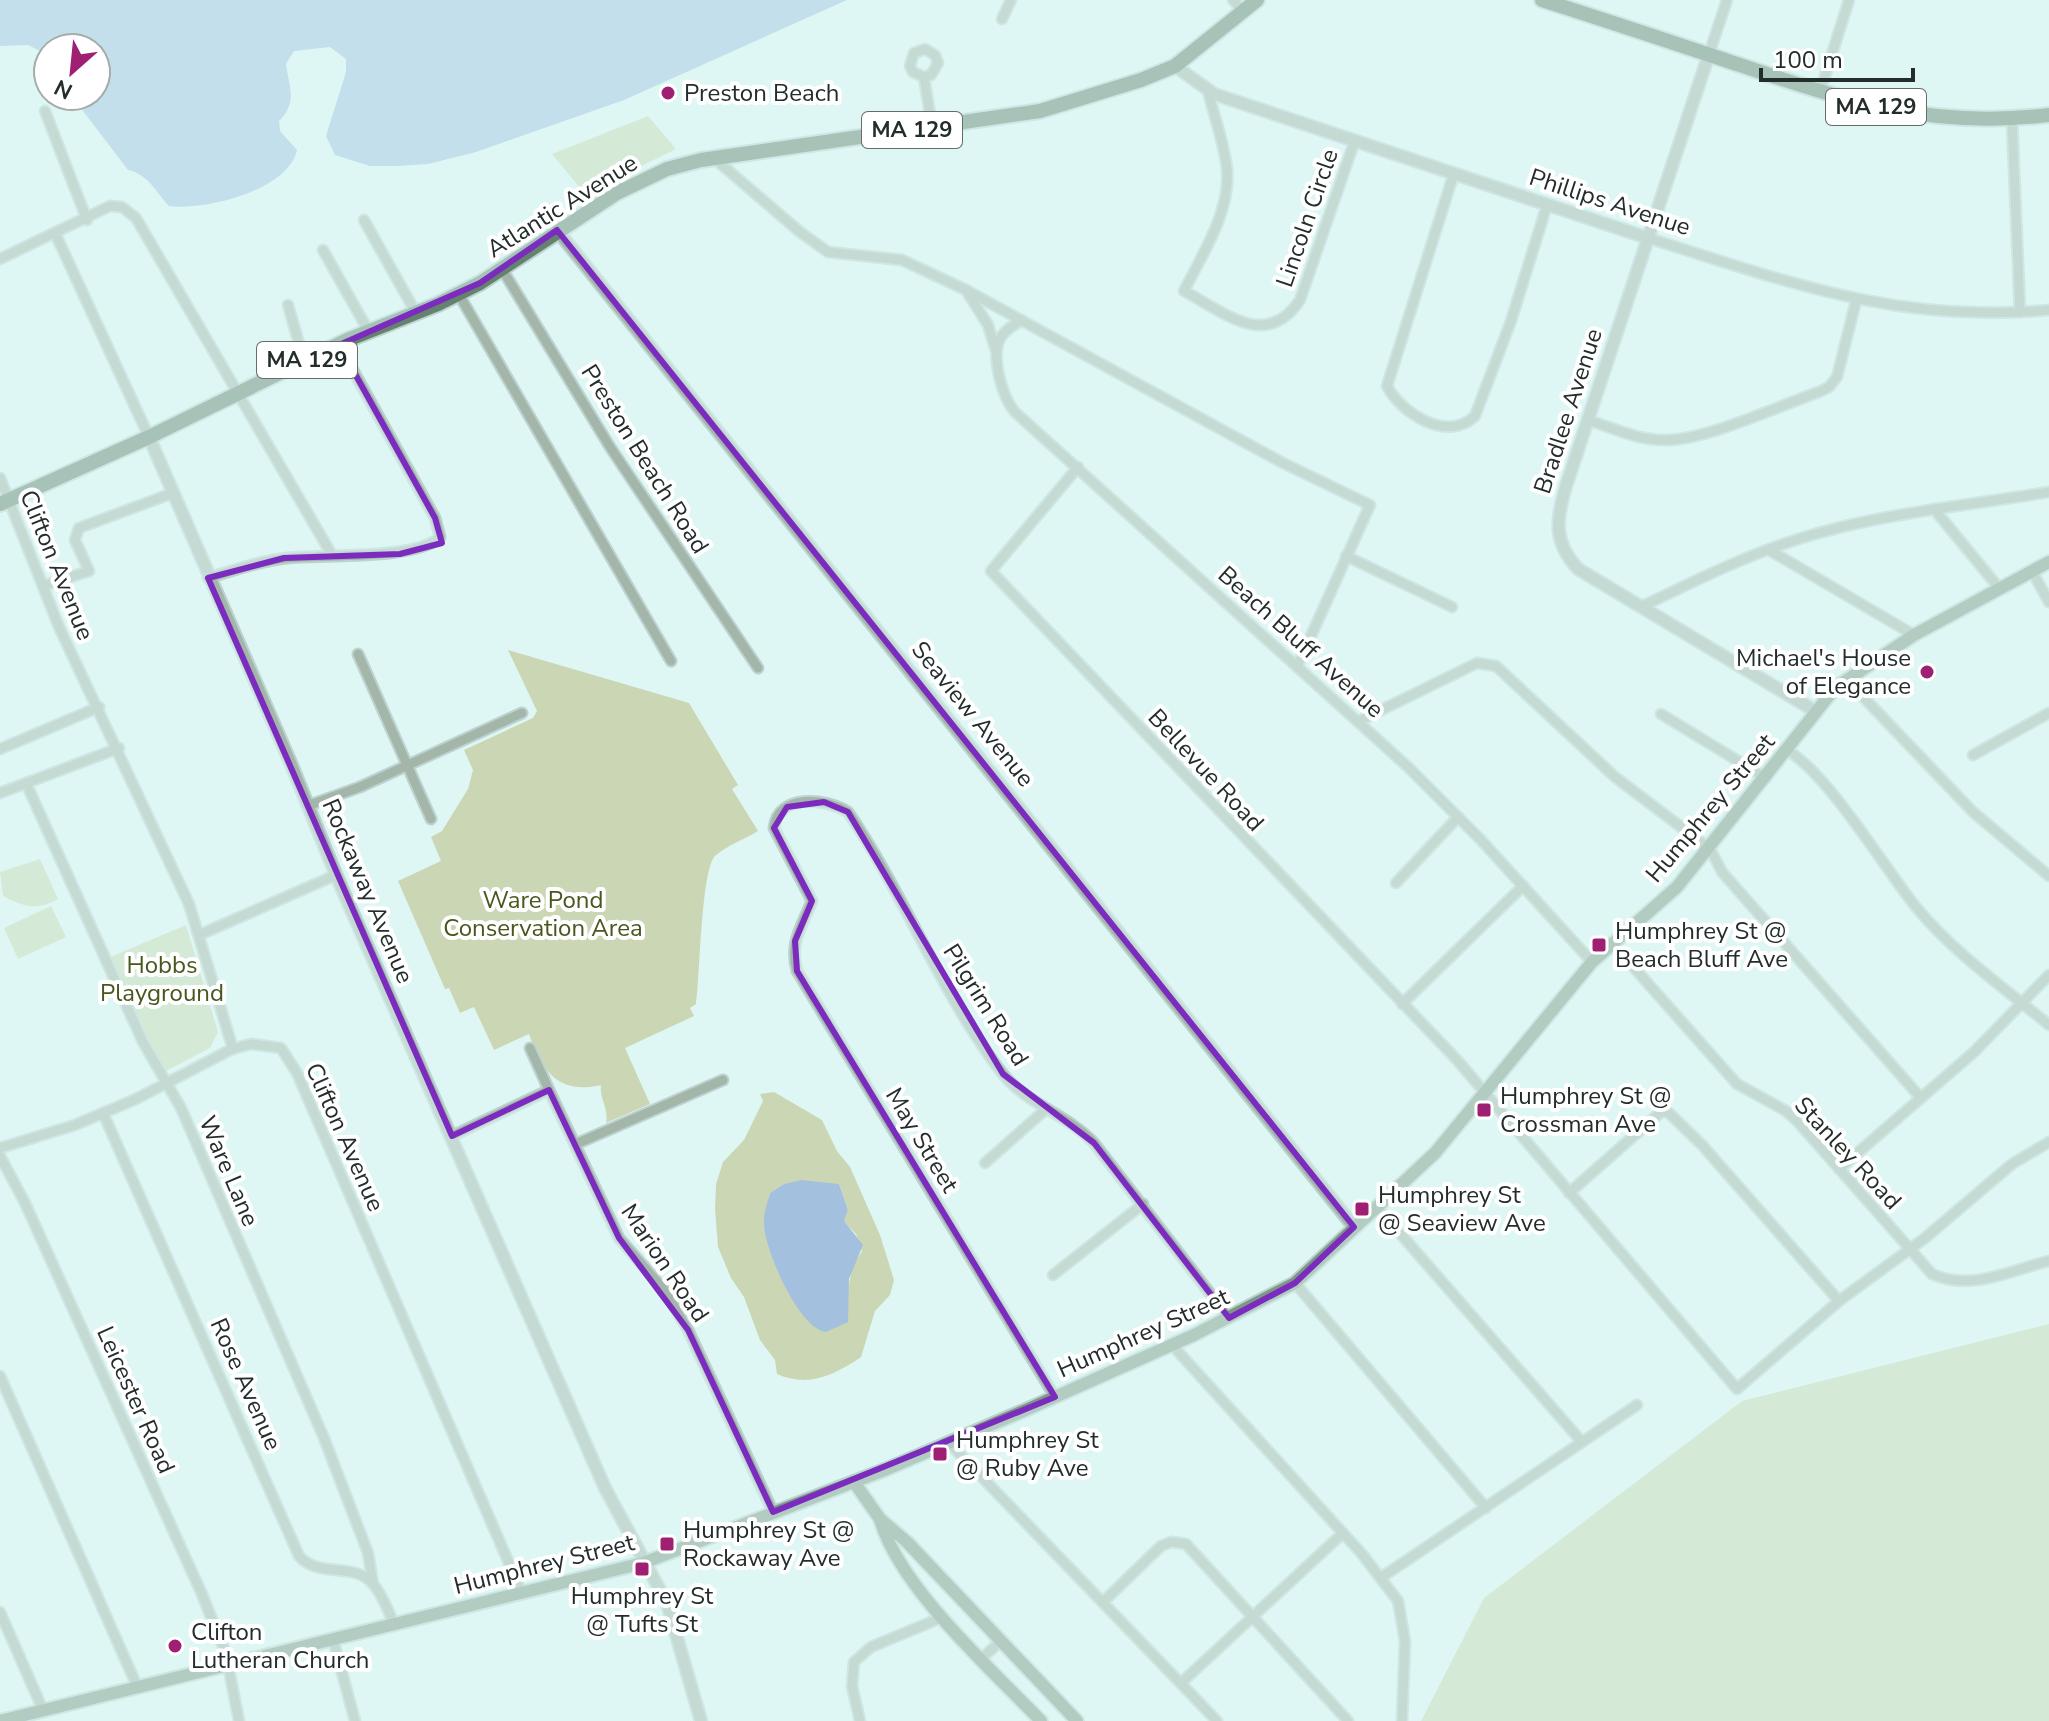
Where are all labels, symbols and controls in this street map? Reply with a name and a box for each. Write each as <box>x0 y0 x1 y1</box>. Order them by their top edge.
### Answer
north arrow <box>32 32 112 112</box>
scale bar <box>1761 32 1913 82</box>
text: 100 m <box>1773 44 1843 76</box>
text: N <box>49 72 78 106</box>
place label: Preston Beach <box>684 77 839 109</box>
marker: Preston Beach <box>659 84 677 102</box>
road number: MA 129 <box>1826 89 1926 125</box>
road number: MA 129 <box>862 112 962 148</box>
street label: Lincoln Circle <box>1268 145 1346 291</box>
street label: Atlantic Avenue <box>481 147 643 265</box>
street label: Phillips Avenue <box>1525 161 1695 243</box>
street label: Bradlee Avenue <box>1526 324 1610 498</box>
road number: MA 129 <box>257 342 357 378</box>
street label: Preston Beach Road <box>574 358 716 560</box>
street label: Clifton Avenue <box>12 485 102 645</box>
street label: Beach Bluff Avenue <box>1211 559 1391 725</box>
street label: Seaview Avenue <box>904 634 1042 794</box>
place label: Michael's House of Elegance <box>1736 642 1911 702</box>
marker: Michael's House of Elegance <box>1918 663 1936 681</box>
street label: Bellevue Road <box>1141 702 1271 838</box>
street label: Humphrey Street <box>1638 726 1782 889</box>
street label: Rockaway Avenue <box>315 794 421 988</box>
park label: Ware Pond Conservation Area <box>443 884 643 944</box>
place label: Humphrey St @ Beach Bluff Ave <box>1615 915 1788 975</box>
marker: Humphrey St @ Beach Bluff Ave <box>1590 936 1608 954</box>
street label: Pilgrim Road <box>936 938 1036 1072</box>
park label: Hobbs Playground <box>100 949 224 1009</box>
street label: Clifton Avenue <box>298 1058 392 1216</box>
place label: Humphrey St @ Crossman Ave <box>1500 1080 1671 1140</box>
street label: May Street <box>878 1082 966 1199</box>
street label: Stanley Road <box>1787 1090 1909 1216</box>
marker: Humphrey St @ Crossman Ave <box>1475 1101 1493 1119</box>
street label: Ware Lane <box>191 1111 267 1231</box>
place label: Humphrey St @ Seaview Ave <box>1378 1179 1546 1239</box>
street label: Marion Road <box>614 1198 716 1328</box>
marker: Humphrey St @ Seaview Ave <box>1353 1200 1371 1218</box>
street label: Humphrey Street <box>1052 1281 1235 1385</box>
street label: Rose Avenue <box>203 1313 289 1455</box>
street label: Leicester Road <box>89 1321 183 1479</box>
place label: Humphrey St @ Ruby Ave <box>956 1424 1099 1484</box>
marker: Humphrey St @ Ruby Ave <box>931 1445 949 1463</box>
place label: Humphrey St @ Rockaway Ave <box>683 1514 854 1574</box>
street label: Humphrey Street <box>450 1526 638 1602</box>
marker: Humphrey St @ Rockaway Ave <box>658 1535 676 1553</box>
marker: Humphrey St @ Tufts St <box>633 1560 651 1578</box>
place label: Humphrey St @ Tufts St <box>571 1580 714 1640</box>
place label: Clifton Lutheran Church <box>191 1616 369 1676</box>
marker: Clifton Lutheran Church <box>166 1637 184 1655</box>

